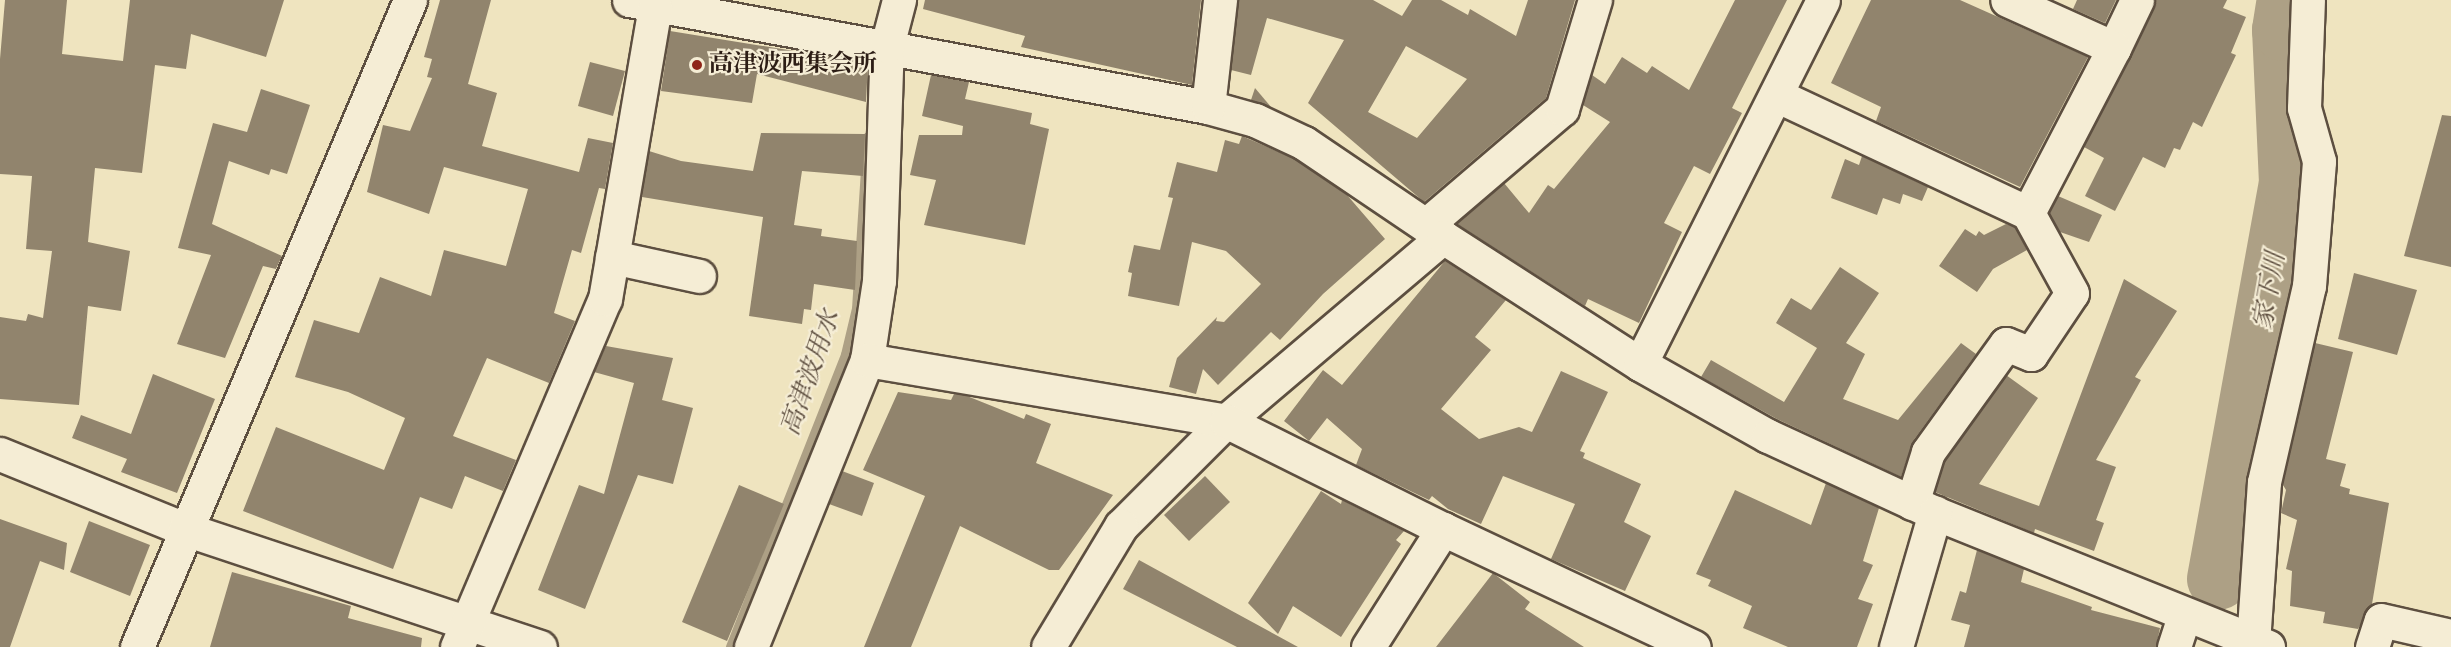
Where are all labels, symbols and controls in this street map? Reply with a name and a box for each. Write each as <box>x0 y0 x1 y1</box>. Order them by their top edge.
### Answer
place label: 高津波西集会所 <box>709 51 877 79</box>
marker: 高津波西集会所 <box>690 58 704 72</box>
water label: 家下川 <box>2248 250 2292 332</box>
water label: 高津波用水 <box>775 306 847 440</box>

